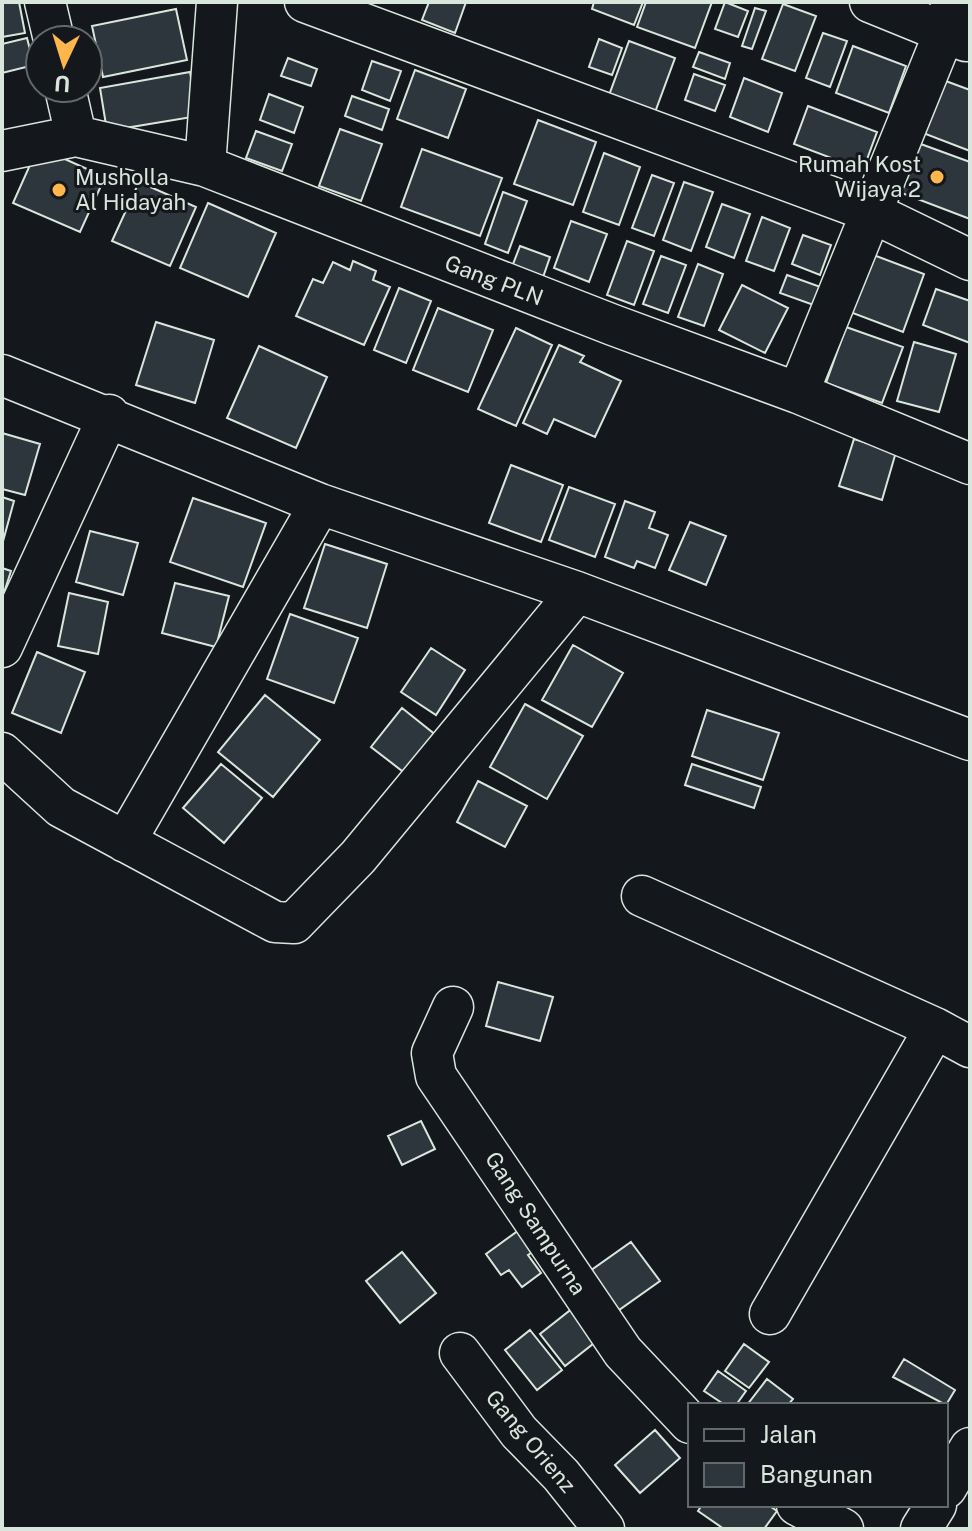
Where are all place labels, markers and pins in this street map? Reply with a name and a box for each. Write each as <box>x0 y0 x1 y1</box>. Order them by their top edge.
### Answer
place label: Rumah Kost Wijaya 2 <box>798 151 921 202</box>
place label: Musholla Al Hidayah <box>75 164 186 215</box>
marker: Rumah Kost Wijaya 2 <box>928 168 946 186</box>
marker: Musholla Al Hidayah <box>50 181 68 199</box>

